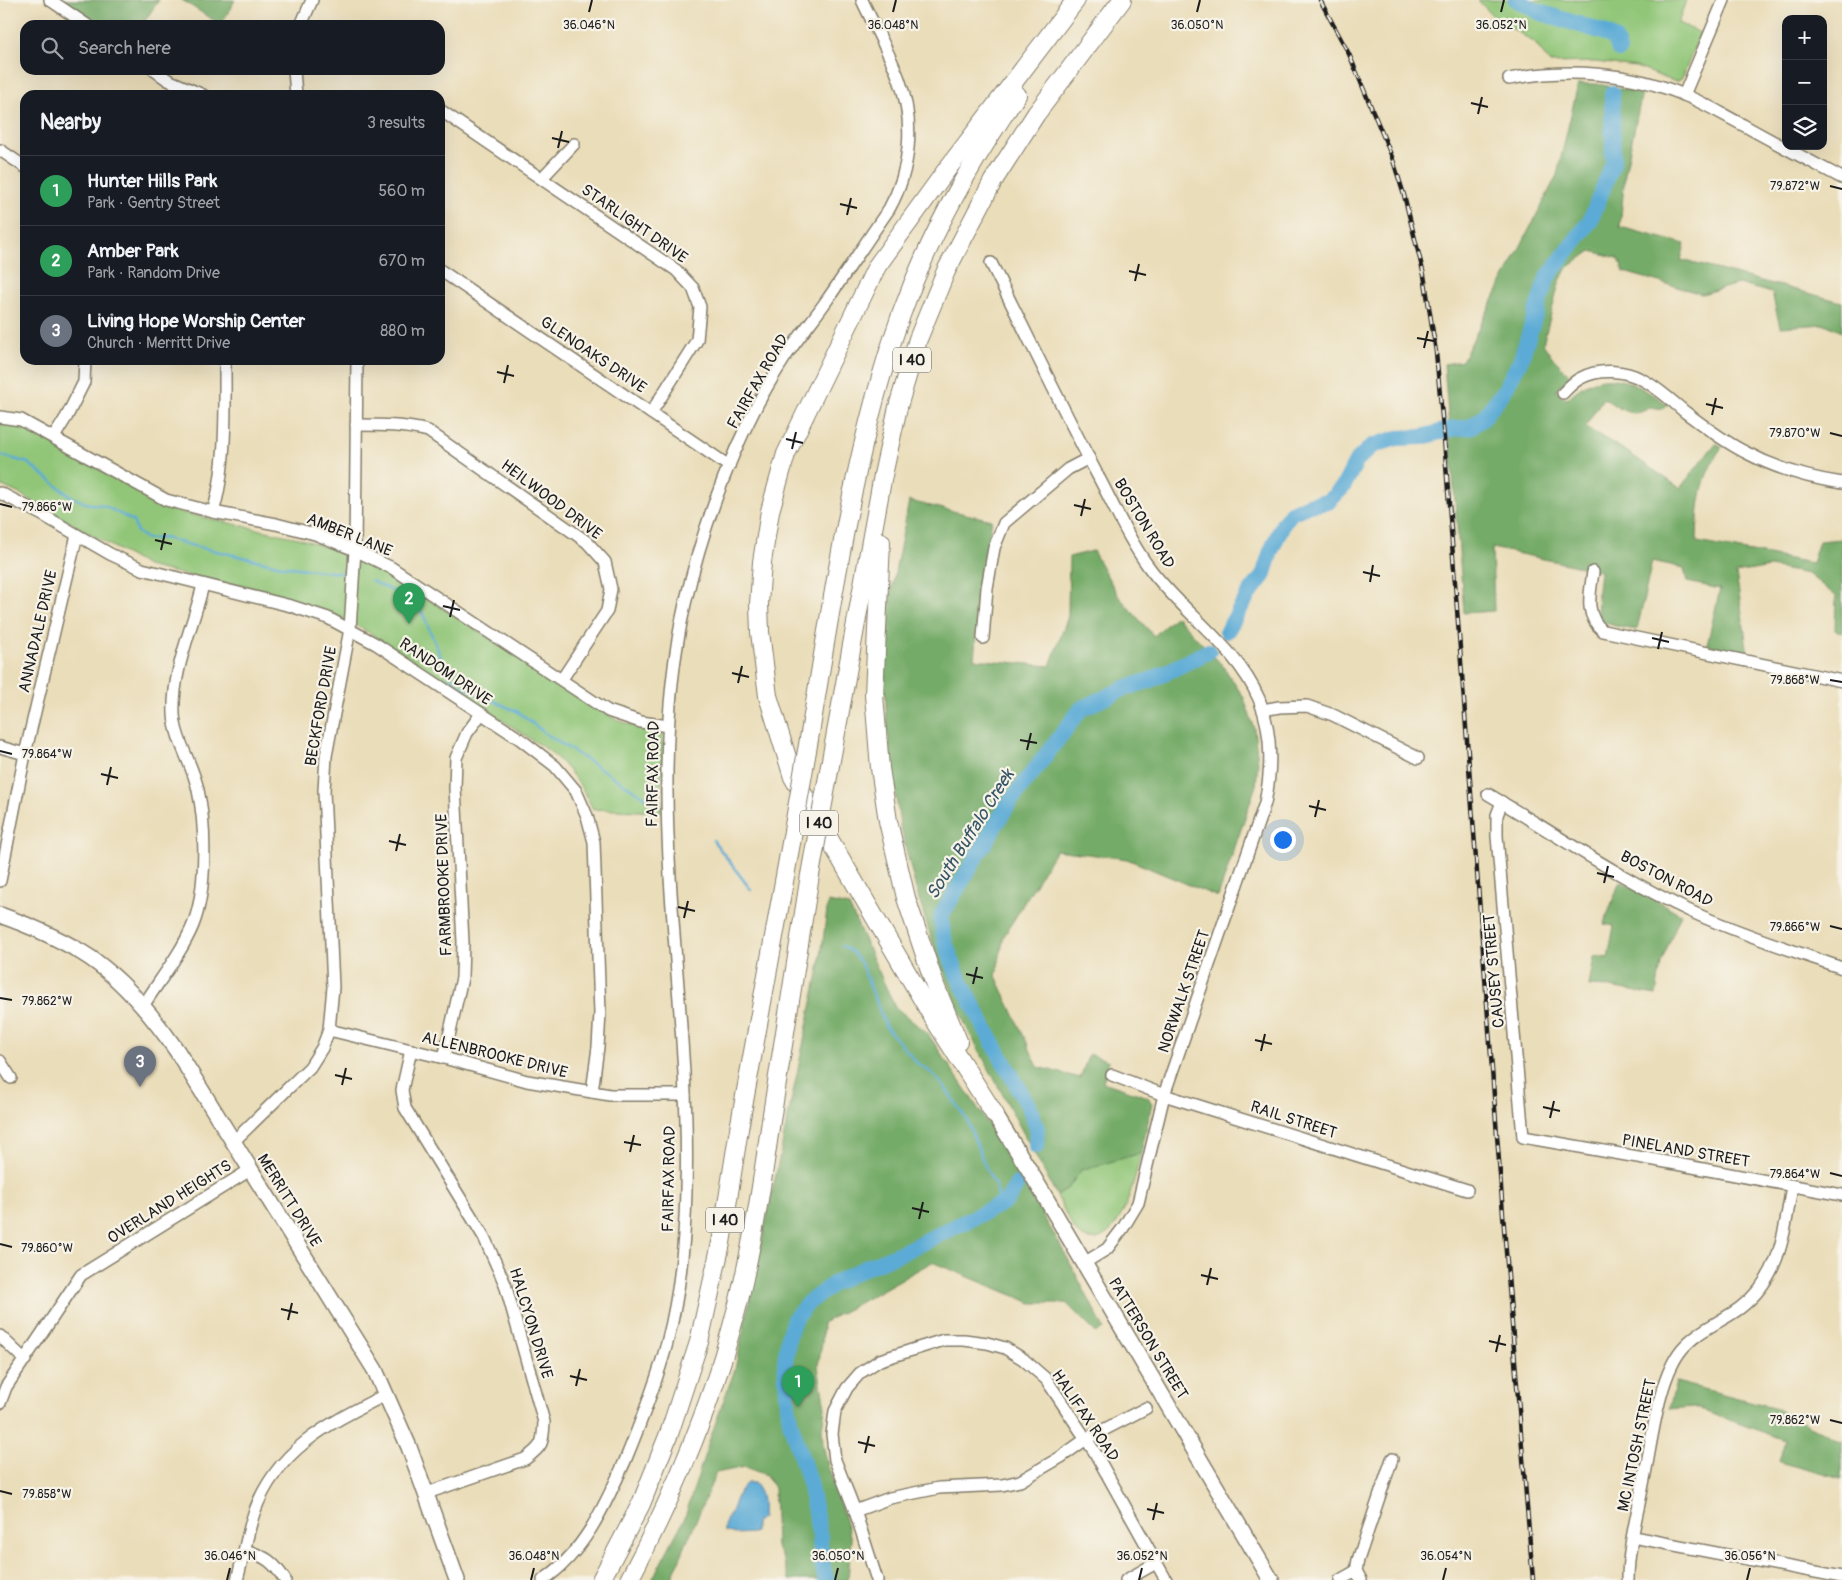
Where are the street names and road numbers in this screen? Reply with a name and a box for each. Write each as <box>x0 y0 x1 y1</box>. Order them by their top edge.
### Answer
street label: STARLIGHT DRIVE <box>577 180 692 268</box>
street label: GLENOAKS DRIVE <box>537 312 650 398</box>
street label: FAIRFAX ROAD <box>723 331 793 432</box>
road number: I 40 <box>893 348 931 372</box>
street label: HEILWOOD DRIVE <box>497 455 606 544</box>
street label: BOSTON ROAD <box>1109 475 1179 572</box>
street label: AMBER LANE <box>304 509 395 561</box>
street label: ANNADALE DRIVE <box>14 568 62 695</box>
street label: RANDOM DRIVE <box>395 634 496 710</box>
street label: BECKFORD DRIVE <box>301 645 341 768</box>
street label: FAIRFAX ROAD <box>642 721 664 827</box>
road number: I 40 <box>800 810 838 836</box>
street label: FARMBROOKE DRIVE <box>432 813 456 957</box>
street label: BOSTON ROAD <box>1617 846 1716 912</box>
street label: CAUSEY STREET <box>1479 913 1509 1029</box>
street label: NORWALK STREET <box>1154 927 1214 1055</box>
street label: ALLENBROOKE DRIVE <box>420 1027 570 1083</box>
street label: RAIL STREET <box>1248 1097 1340 1143</box>
street label: FAIRFAX ROAD <box>658 1126 680 1232</box>
street label: PINELAND STREET <box>1620 1130 1751 1172</box>
street label: MERRITT DRIVE <box>253 1150 326 1251</box>
street label: OVERLAND HEIGHTS <box>104 1156 235 1248</box>
road number: I 40 <box>706 1208 744 1232</box>
street label: HALCYON DRIVE <box>505 1265 557 1381</box>
street label: PATTERSON STREET <box>1104 1274 1192 1403</box>
street label: HALIFAX ROAD <box>1047 1366 1123 1465</box>
street label: MC INTOSH STREET <box>1613 1377 1661 1513</box>

